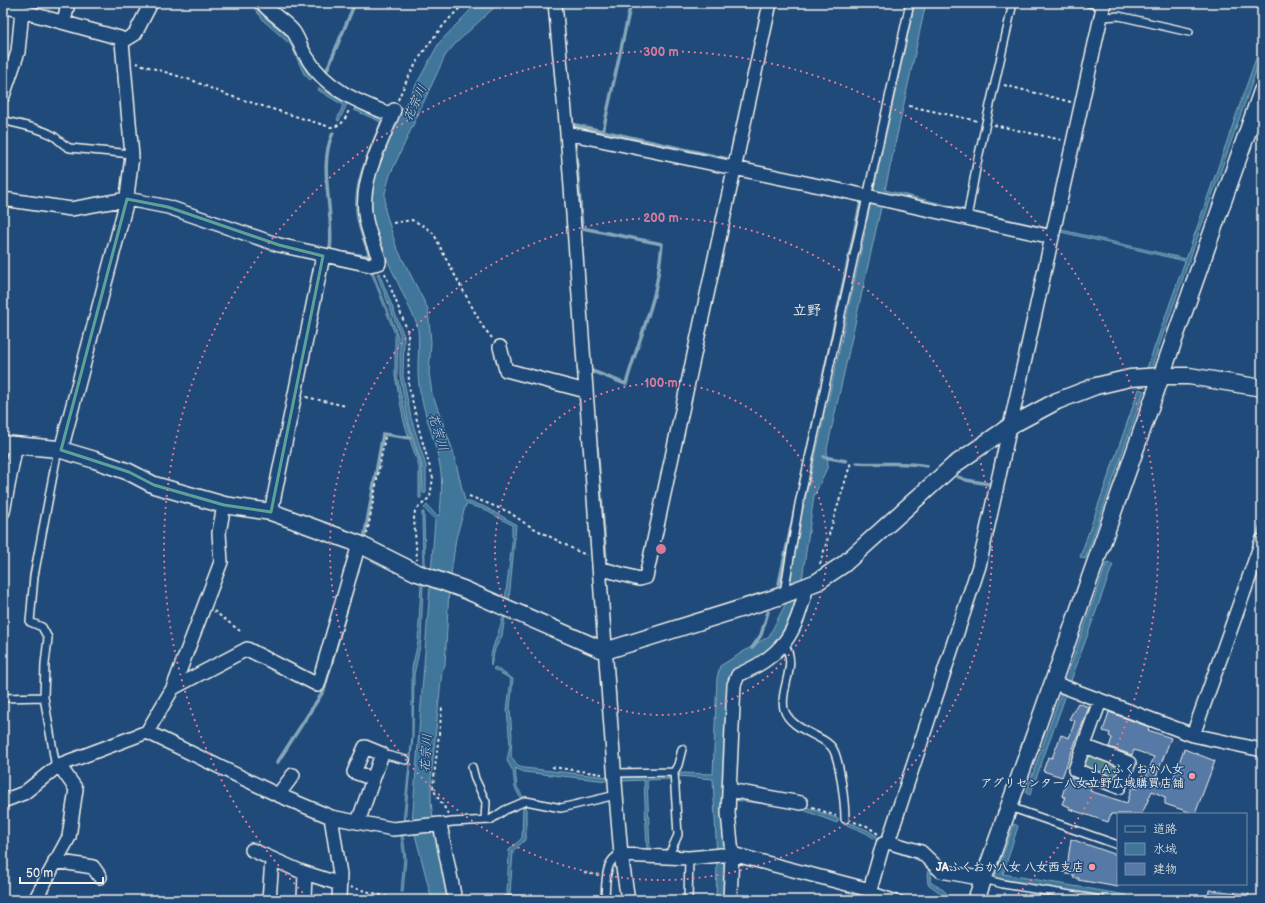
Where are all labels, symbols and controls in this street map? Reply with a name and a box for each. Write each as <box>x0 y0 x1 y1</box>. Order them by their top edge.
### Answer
text: 300 m <box>643 45 679 60</box>
water label: 花宗川 <box>400 82 430 124</box>
text: 200 m <box>643 211 679 226</box>
district label: 立野 <box>793 302 821 319</box>
text: 100 m <box>644 376 678 391</box>
water label: 花宗川 <box>425 411 451 453</box>
centre of rings <box>654 542 668 556</box>
water label: 花宗川 <box>417 733 435 773</box>
place label: ＪＡふくおか八女 アグリセンター八女立野広域購買店舗 <box>980 762 1184 791</box>
marker: ＪＡふくおか八女 アグリセンター八女立野広域購買店舗 <box>1187 771 1197 781</box>
legend <box>1117 813 1247 885</box>
text: 道路 <box>1153 822 1177 837</box>
text: 水域 <box>1153 842 1177 857</box>
scale bar <box>20 859 103 885</box>
place label: JAふくおか八女 八女西支店 <box>936 860 1084 875</box>
marker: JAふくおか八女 八女西支店 <box>1087 862 1097 872</box>
text: 建物 <box>1153 862 1177 877</box>
text: 50 m <box>26 866 53 881</box>

